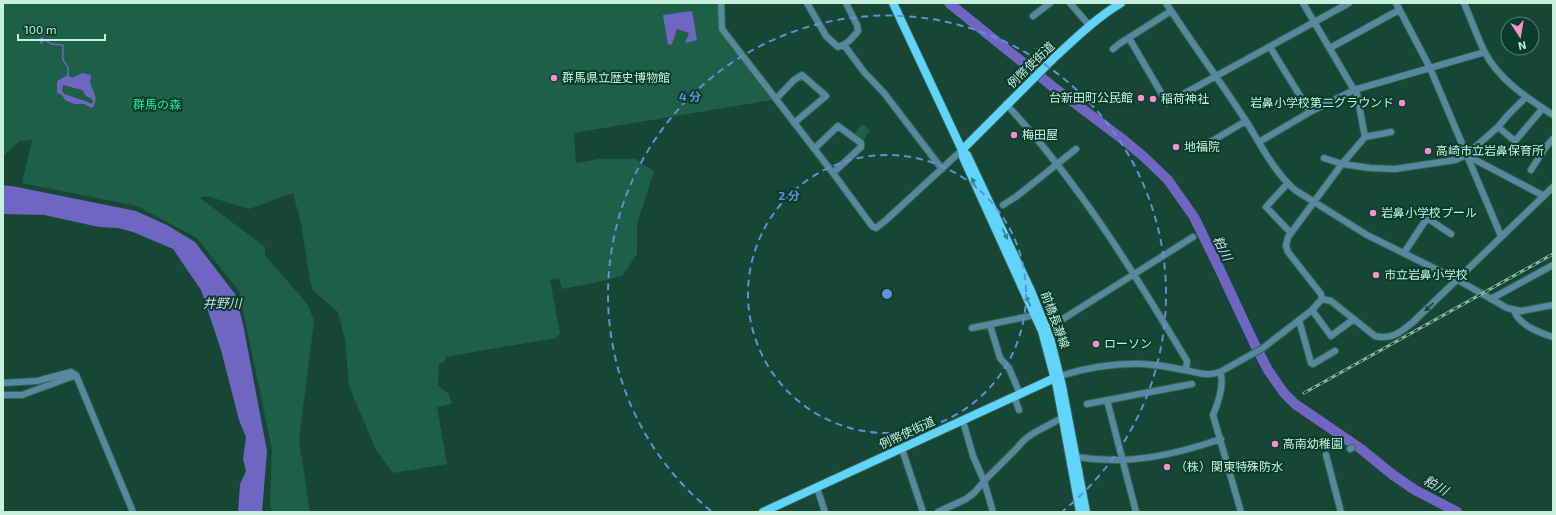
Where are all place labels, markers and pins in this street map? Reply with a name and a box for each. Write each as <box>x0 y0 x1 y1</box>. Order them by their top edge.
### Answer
place label: 群馬県立歴史博物館 <box>562 70 670 84</box>
marker: 群馬県立歴史博物館 <box>549 73 559 83</box>
place label: 台新田町公民館 <box>1049 90 1133 104</box>
place label: 稲荷神社 <box>1161 91 1209 105</box>
marker: 台新田町公民館 <box>1136 93 1146 103</box>
marker: 稲荷神社 <box>1148 94 1158 104</box>
place label: 岩鼻小学校第二グラウンド <box>1250 95 1394 109</box>
marker: 岩鼻小学校第二グラウンド <box>1397 98 1407 108</box>
place label: 梅田屋 <box>1022 127 1058 141</box>
marker: 梅田屋 <box>1009 130 1019 140</box>
place label: 地福院 <box>1184 139 1220 153</box>
marker: 地福院 <box>1171 142 1181 152</box>
place label: 高崎市立岩鼻保育所 <box>1436 143 1544 157</box>
marker: 高崎市立岩鼻保育所 <box>1423 146 1433 156</box>
place label: 岩鼻小学校プール <box>1381 205 1477 219</box>
marker: 岩鼻小学校プール <box>1368 208 1378 218</box>
place label: 市立岩鼻小学校 <box>1384 267 1468 281</box>
marker: 市立岩鼻小学校 <box>1371 270 1381 280</box>
centre of rings <box>880 287 894 301</box>
place label: ローソン <box>1104 336 1152 350</box>
marker: ローソン <box>1091 339 1101 349</box>
place label: 高南幼稚園 <box>1283 436 1343 450</box>
marker: 高南幼稚園 <box>1270 439 1280 449</box>
place label: （株）関東特殊防水 <box>1175 459 1283 473</box>
marker: （株）関東特殊防水 <box>1162 462 1172 472</box>

